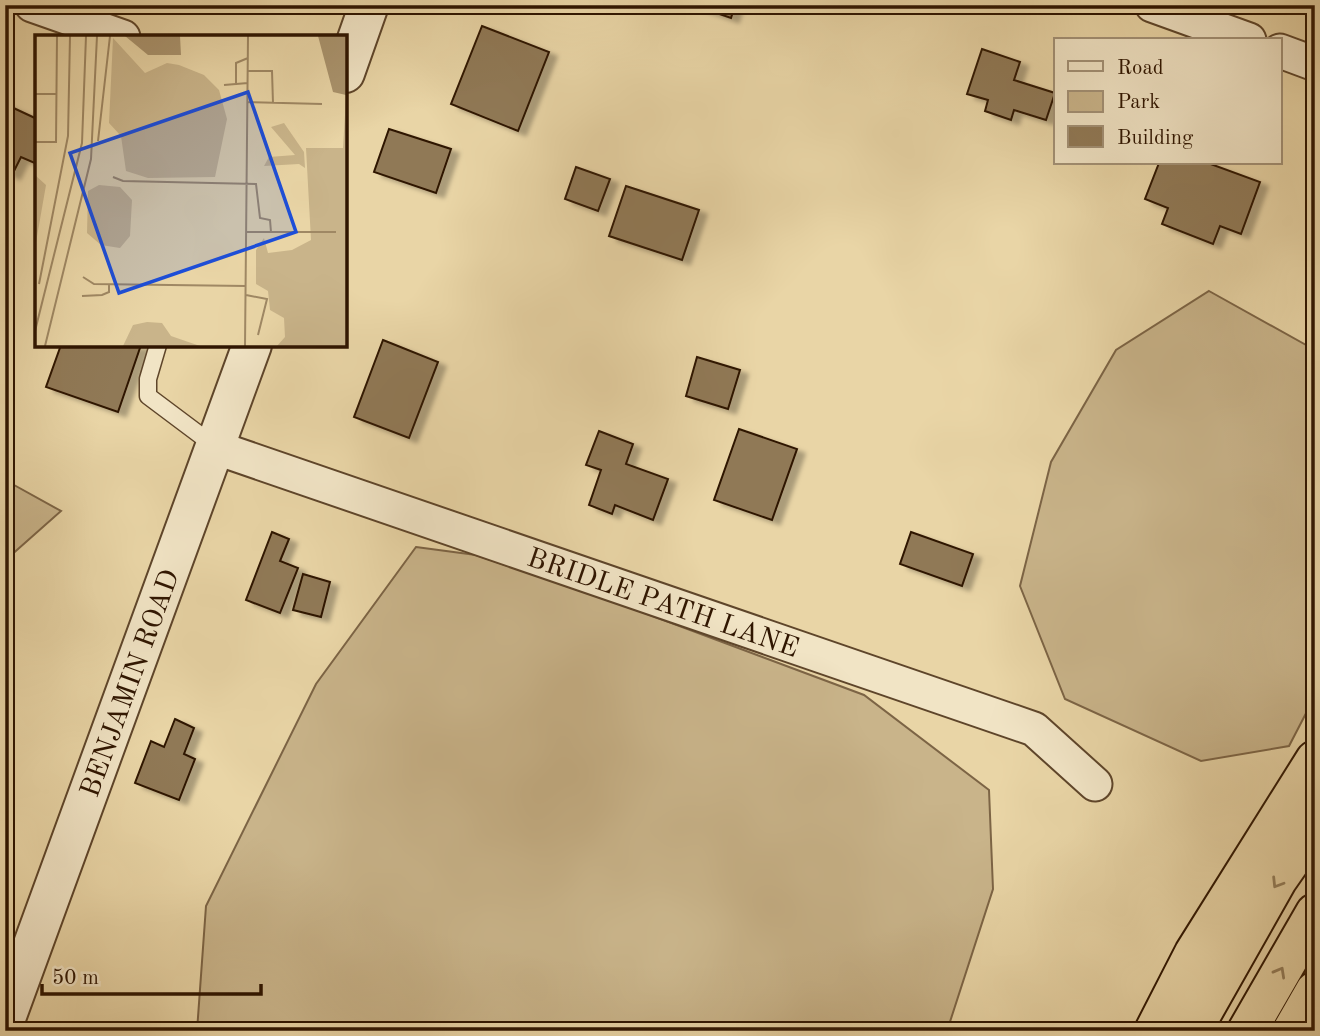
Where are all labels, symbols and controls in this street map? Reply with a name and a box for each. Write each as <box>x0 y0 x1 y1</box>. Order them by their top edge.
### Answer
inset map <box>35 35 346 346</box>
legend <box>1054 38 1282 164</box>
text: Road <box>1117 58 1164 79</box>
text: Park <box>1117 92 1160 113</box>
text: Building <box>1117 128 1194 149</box>
street label: BRIDLE PATH LANE <box>523 545 802 664</box>
street label: BENJAMIN ROAD <box>77 566 186 801</box>
one-way arrow <box>1272 875 1285 888</box>
scale bar <box>42 952 261 996</box>
one-way arrow <box>1272 966 1285 979</box>
text: 50 m <box>52 968 99 989</box>

